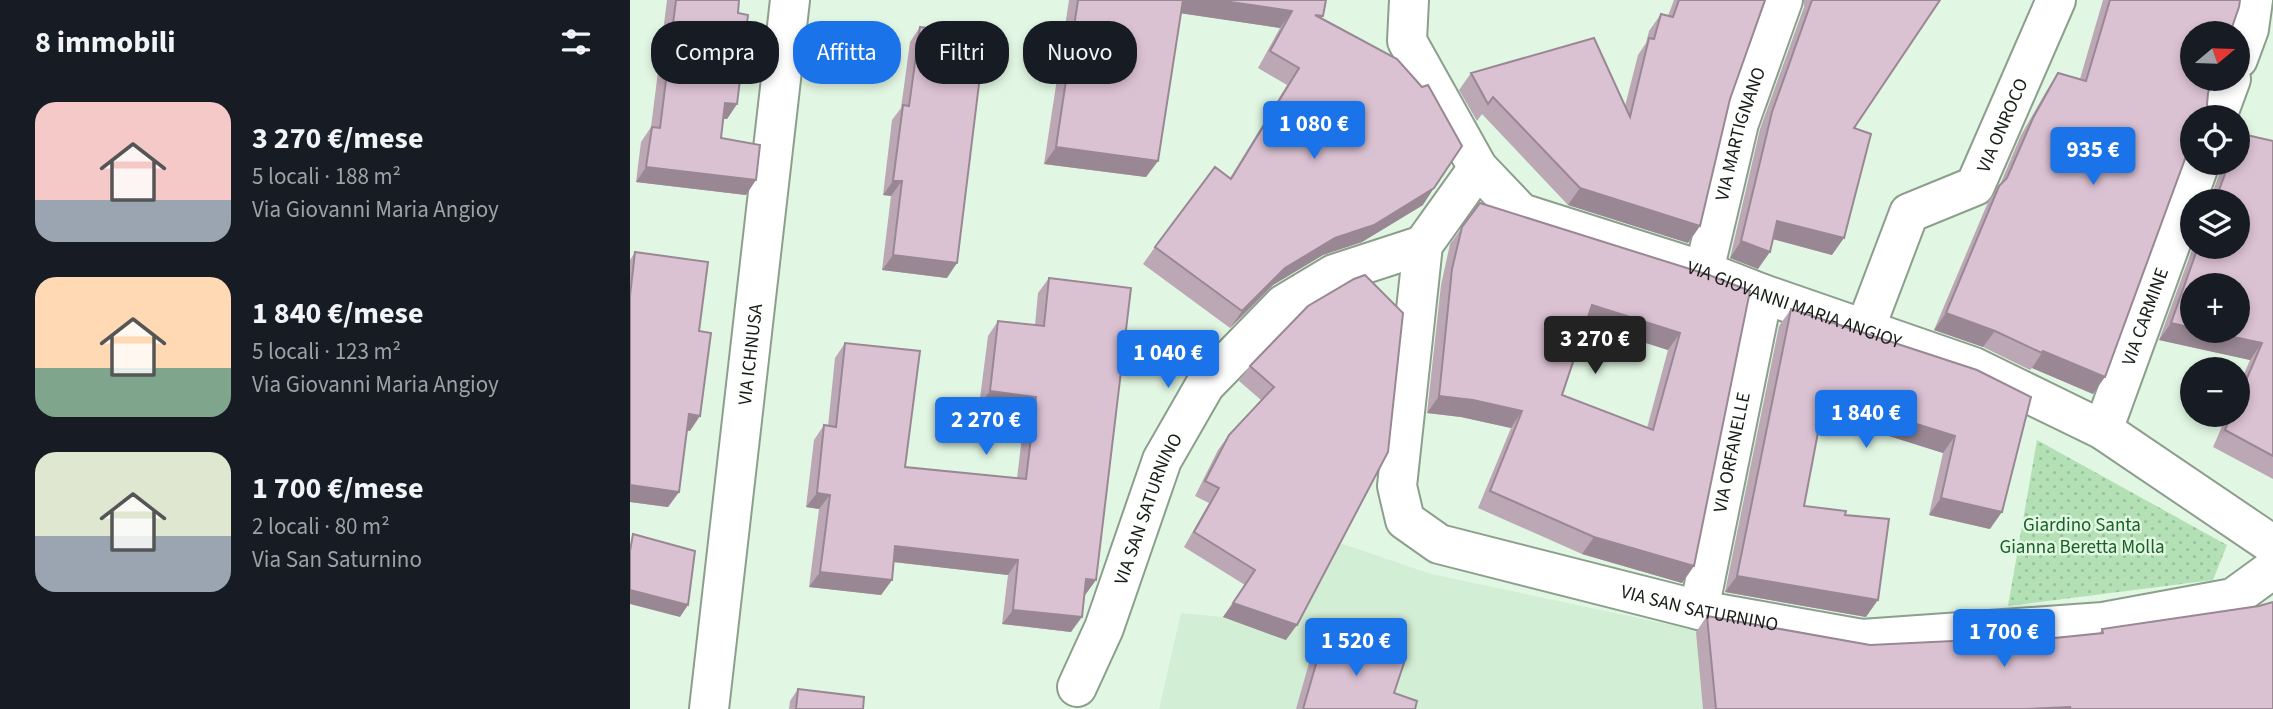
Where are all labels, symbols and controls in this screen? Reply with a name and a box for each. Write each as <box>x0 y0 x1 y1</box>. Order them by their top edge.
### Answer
text: 8 immobili <box>35 21 176 64</box>
chip: Compra <box>651 21 779 84</box>
chip: Affitta <box>793 21 901 84</box>
chip: Filtri <box>915 21 1009 84</box>
chip: Nuovo <box>1023 21 1137 84</box>
north arrow <box>2180 21 2250 91</box>
map controls <box>2180 21 2250 427</box>
icon: filters <box>557 23 595 61</box>
street label: VIA MARTIGNANO <box>1709 63 1773 203</box>
street label: VIA ONROCO <box>1971 74 2035 177</box>
pin: 1 080 € <box>1249 102 1379 161</box>
button: locate <box>2180 105 2250 175</box>
text: 1 080 € <box>1279 107 1349 140</box>
text: 3 270 €/mese <box>252 117 423 160</box>
pin: 935 € <box>2044 128 2142 187</box>
icon: home <box>91 130 175 214</box>
text: 935 € <box>2066 133 2120 166</box>
text: 5 locali · 188 m² <box>252 160 401 193</box>
button: layers <box>2180 189 2250 259</box>
text: Via Giovanni Maria Angioy <box>252 193 499 226</box>
street label: VIA GIOVANNI MARIA ANGIOY <box>1683 254 1906 356</box>
street label: VIA CARMINE <box>2116 264 2176 369</box>
button: + <box>2180 273 2250 343</box>
text: 1 840 €/mese <box>252 292 423 335</box>
street label: VIA ICHNUSA <box>732 302 770 407</box>
icon: home <box>91 305 175 389</box>
pin: 3 270 € <box>1530 316 1660 376</box>
text: 3 270 € <box>1560 322 1630 355</box>
pin: 1 040 € <box>1103 330 1233 390</box>
text: 5 locali · 123 m² <box>252 335 401 368</box>
text: 1 040 € <box>1133 336 1203 369</box>
button: − <box>2180 357 2250 427</box>
text: Via Giovanni Maria Angioy <box>252 368 499 401</box>
street label: VIA ORFANELLE <box>1707 390 1758 515</box>
pin: 1 840 € <box>1801 391 1931 450</box>
text: 1 840 € <box>1831 396 1901 429</box>
pin: 2 270 € <box>921 398 1051 457</box>
text: 2 270 € <box>951 403 1021 436</box>
street label: VIA SAN SATURNINO <box>1108 428 1190 589</box>
text: 1 700 €/mese <box>252 467 423 510</box>
icon: home <box>91 480 175 564</box>
text: 2 locali · 80 m² <box>252 510 390 543</box>
park label: Giardino Santa Gianna Beretta Molla <box>1999 512 2165 561</box>
text: Via San Saturnino <box>252 543 422 576</box>
street label: VIA SAN SATURNINO <box>1618 579 1780 639</box>
pin: 1 700 € <box>1939 610 2069 669</box>
text: 1 700 € <box>1969 615 2039 648</box>
pin: 1 520 € <box>1291 618 1421 678</box>
text: 1 520 € <box>1321 624 1391 657</box>

